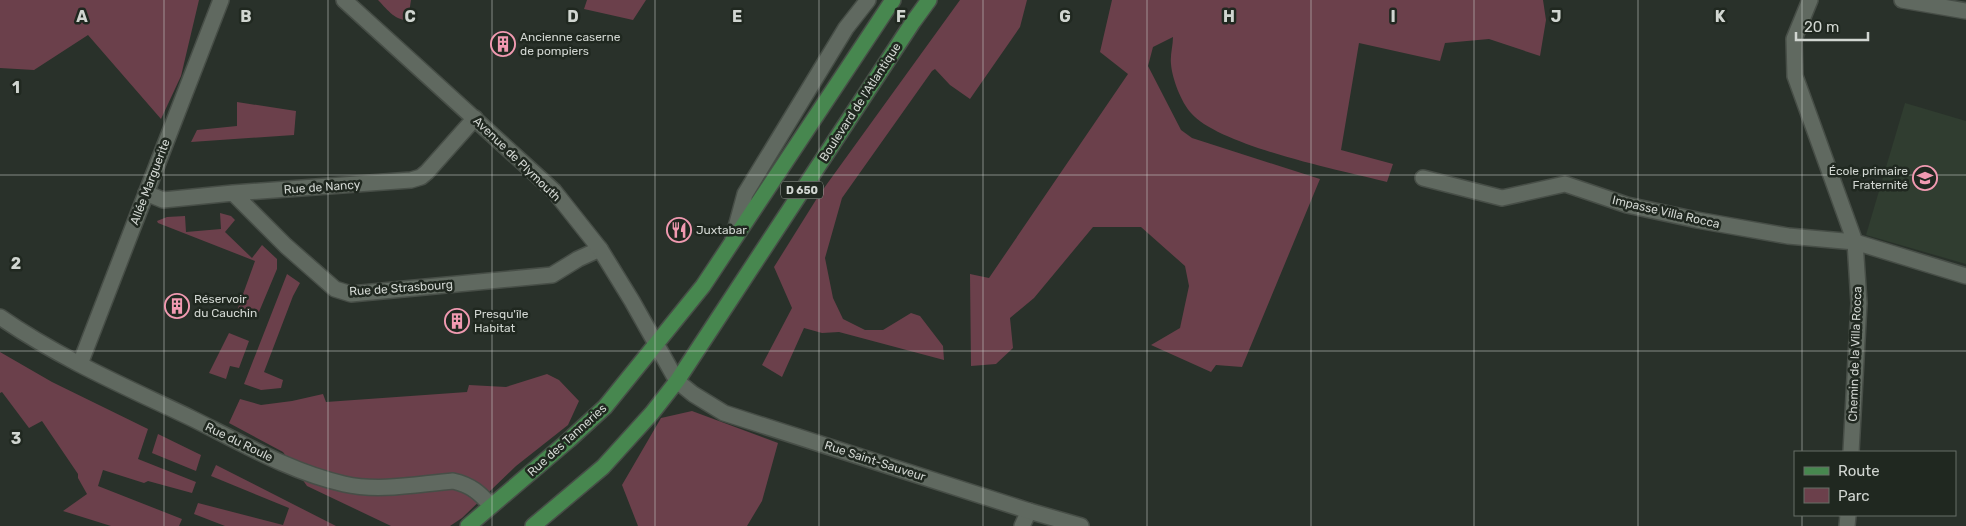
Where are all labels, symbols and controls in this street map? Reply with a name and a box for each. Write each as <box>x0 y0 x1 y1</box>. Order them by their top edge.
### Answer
text: A <box>76 7 88 26</box>
text: B <box>240 7 252 26</box>
text: C <box>404 7 416 26</box>
text: D <box>567 7 579 26</box>
text: E <box>732 7 742 26</box>
text: F <box>896 7 906 26</box>
text: G <box>1059 7 1071 26</box>
text: H <box>1223 7 1235 26</box>
text: I <box>1390 7 1396 26</box>
text: J <box>1551 7 1561 26</box>
text: K <box>1715 7 1726 26</box>
scale bar <box>1796 10 1868 42</box>
text: 20 m <box>1804 18 1839 36</box>
place label: Ancienne caserne de pompiers <box>520 30 621 58</box>
building icon: Ancienne caserne de pompiers <box>490 31 516 57</box>
street label: Boulevard de l'Atlantique <box>816 40 904 164</box>
text: 1 <box>12 78 20 97</box>
street label: Avenue de Plymouth <box>470 114 564 204</box>
street label: Allée Marguerite <box>127 137 173 227</box>
place label: École primaire Fraternité <box>1829 164 1908 192</box>
school or university icon: École primaire Fraternité <box>1912 165 1938 191</box>
street label: Rue de Nancy <box>283 177 361 197</box>
road number: D 650 <box>781 182 823 198</box>
street label: Impasse Villa Rocca <box>1611 193 1721 231</box>
restaurant icon: Juxtabar <box>666 217 692 243</box>
place label: Juxtabar <box>696 223 747 237</box>
text: 2 <box>11 254 21 273</box>
street label: Rue de Strasbourg <box>349 277 453 299</box>
street label: Chemin de la Villa Rocca <box>1846 286 1864 422</box>
place label: Réservoir du Cauchin <box>194 292 257 320</box>
building icon: Réservoir du Cauchin <box>164 293 190 319</box>
place label: Presqu'île Habitat <box>474 307 529 335</box>
building icon: Presqu'île Habitat <box>444 308 470 334</box>
street label: Rue des Tanneries <box>525 401 609 479</box>
street label: Rue du Roule <box>203 420 275 465</box>
text: 3 <box>11 429 21 448</box>
street label: Rue Saint-Sauveur <box>823 438 928 484</box>
legend <box>1794 451 1956 516</box>
text: Route <box>1838 462 1880 480</box>
text: Parc <box>1838 487 1870 505</box>

